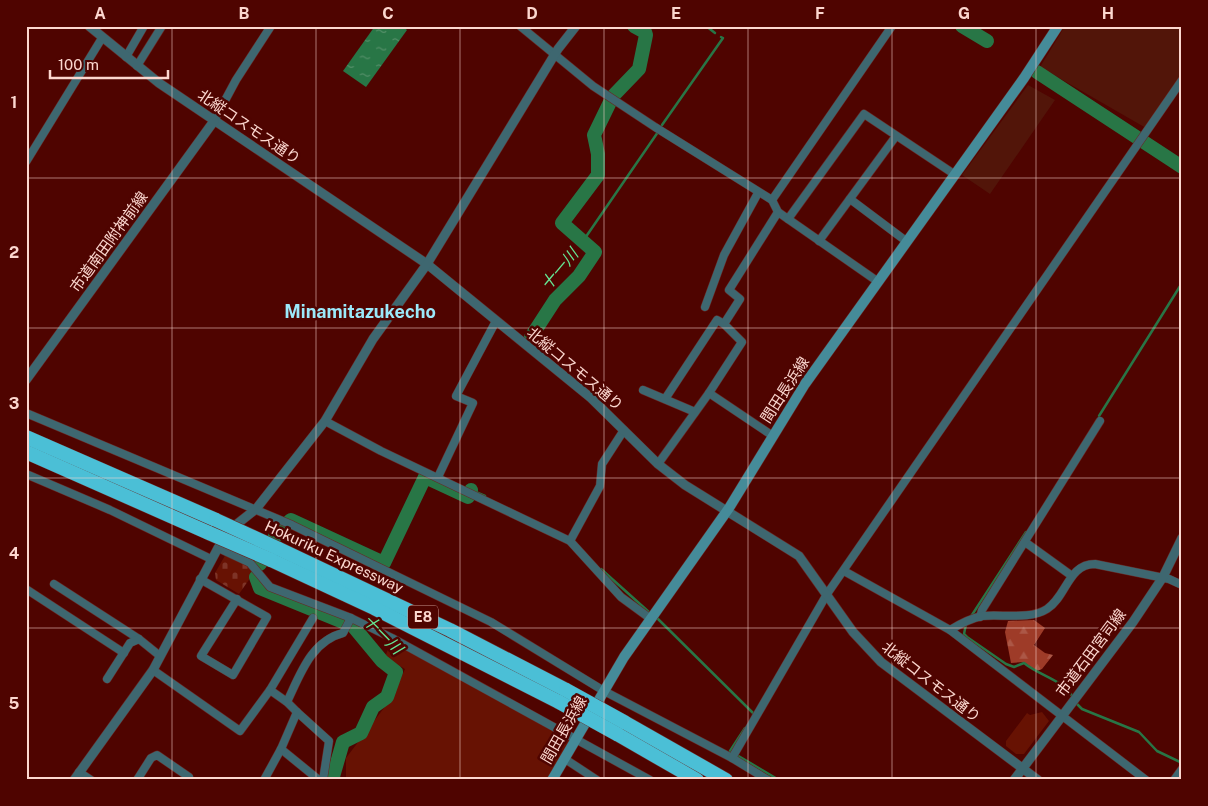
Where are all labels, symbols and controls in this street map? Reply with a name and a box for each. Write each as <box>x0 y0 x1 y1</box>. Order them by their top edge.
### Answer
text: A <box>94 4 106 23</box>
text: B <box>239 4 250 23</box>
text: C <box>382 4 394 23</box>
text: D <box>526 4 538 23</box>
text: E <box>671 4 681 23</box>
text: F <box>815 4 825 23</box>
text: G <box>958 4 970 23</box>
text: H <box>1102 4 1114 23</box>
scale bar <box>50 48 168 80</box>
text: 100 m <box>58 56 99 73</box>
street label: 北縦コスモス通り <box>195 86 304 167</box>
text: 1 <box>11 93 17 112</box>
street label: 市道南田附神前線 <box>66 188 151 295</box>
text: 2 <box>9 243 19 262</box>
water label: 十一川 <box>537 243 583 294</box>
district label: Minamitazukecho <box>284 301 436 322</box>
street label: 北縦コスモス通り <box>524 324 627 414</box>
street label: 間田長浜線 <box>757 354 812 426</box>
text: 3 <box>9 394 19 413</box>
street label: Hokuriku Expressway <box>262 517 406 596</box>
text: 4 <box>9 544 20 563</box>
road number: E8 <box>408 606 438 628</box>
street label: 市道石田宮司線 <box>1052 606 1129 700</box>
water label: 十一川 <box>359 611 408 659</box>
street label: 北縦コスモス通り <box>879 638 984 725</box>
street label: 間田長浜線 <box>537 693 590 766</box>
text: 5 <box>9 694 20 713</box>

